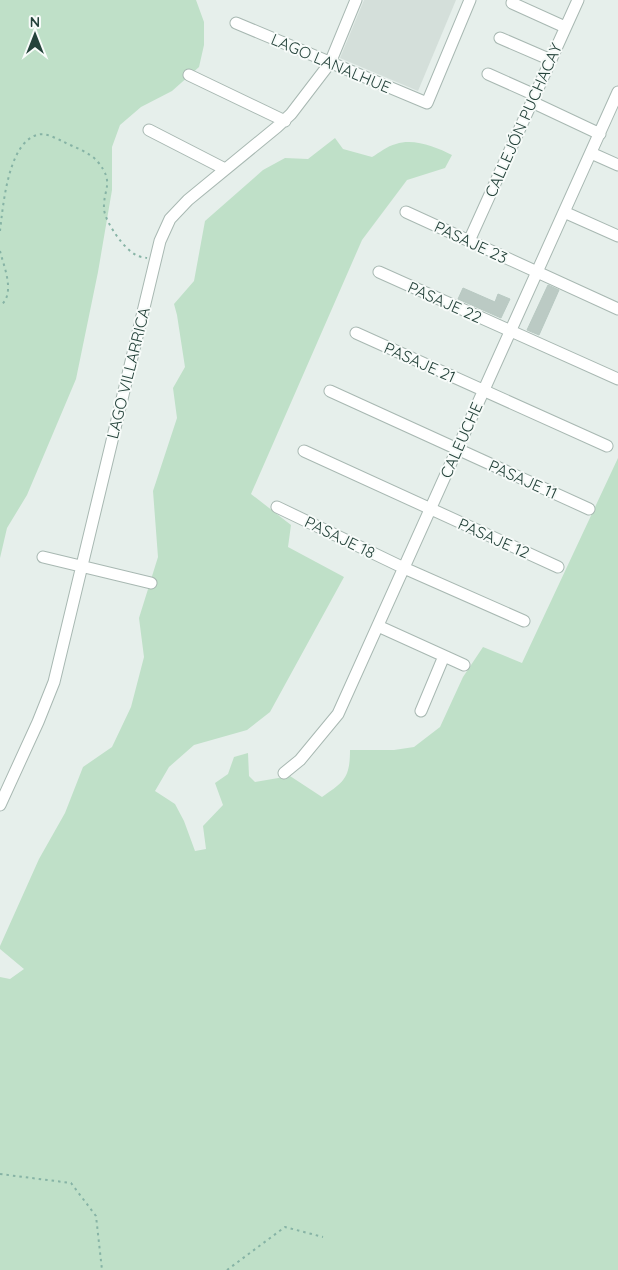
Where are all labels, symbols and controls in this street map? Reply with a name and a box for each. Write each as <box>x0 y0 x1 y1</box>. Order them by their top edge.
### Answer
north arrow <box>10 10 60 60</box>
text: N <box>30 13 40 31</box>
street label: LAGO LANALHUE <box>268 29 394 97</box>
street label: CALLEJÓN PUCHACAY <box>480 40 566 200</box>
street label: PASAJE 23 <box>431 216 511 268</box>
street label: PASAJE 22 <box>405 277 485 327</box>
street label: LAGO VILLARRICA <box>102 305 154 441</box>
street label: PASAJE 21 <box>381 337 459 387</box>
street label: CALEUCHE <box>435 399 487 481</box>
street label: PASAJE 11 <box>486 455 560 503</box>
street label: PASAJE 18 <box>302 511 378 563</box>
street label: PASAJE 12 <box>455 513 533 563</box>

